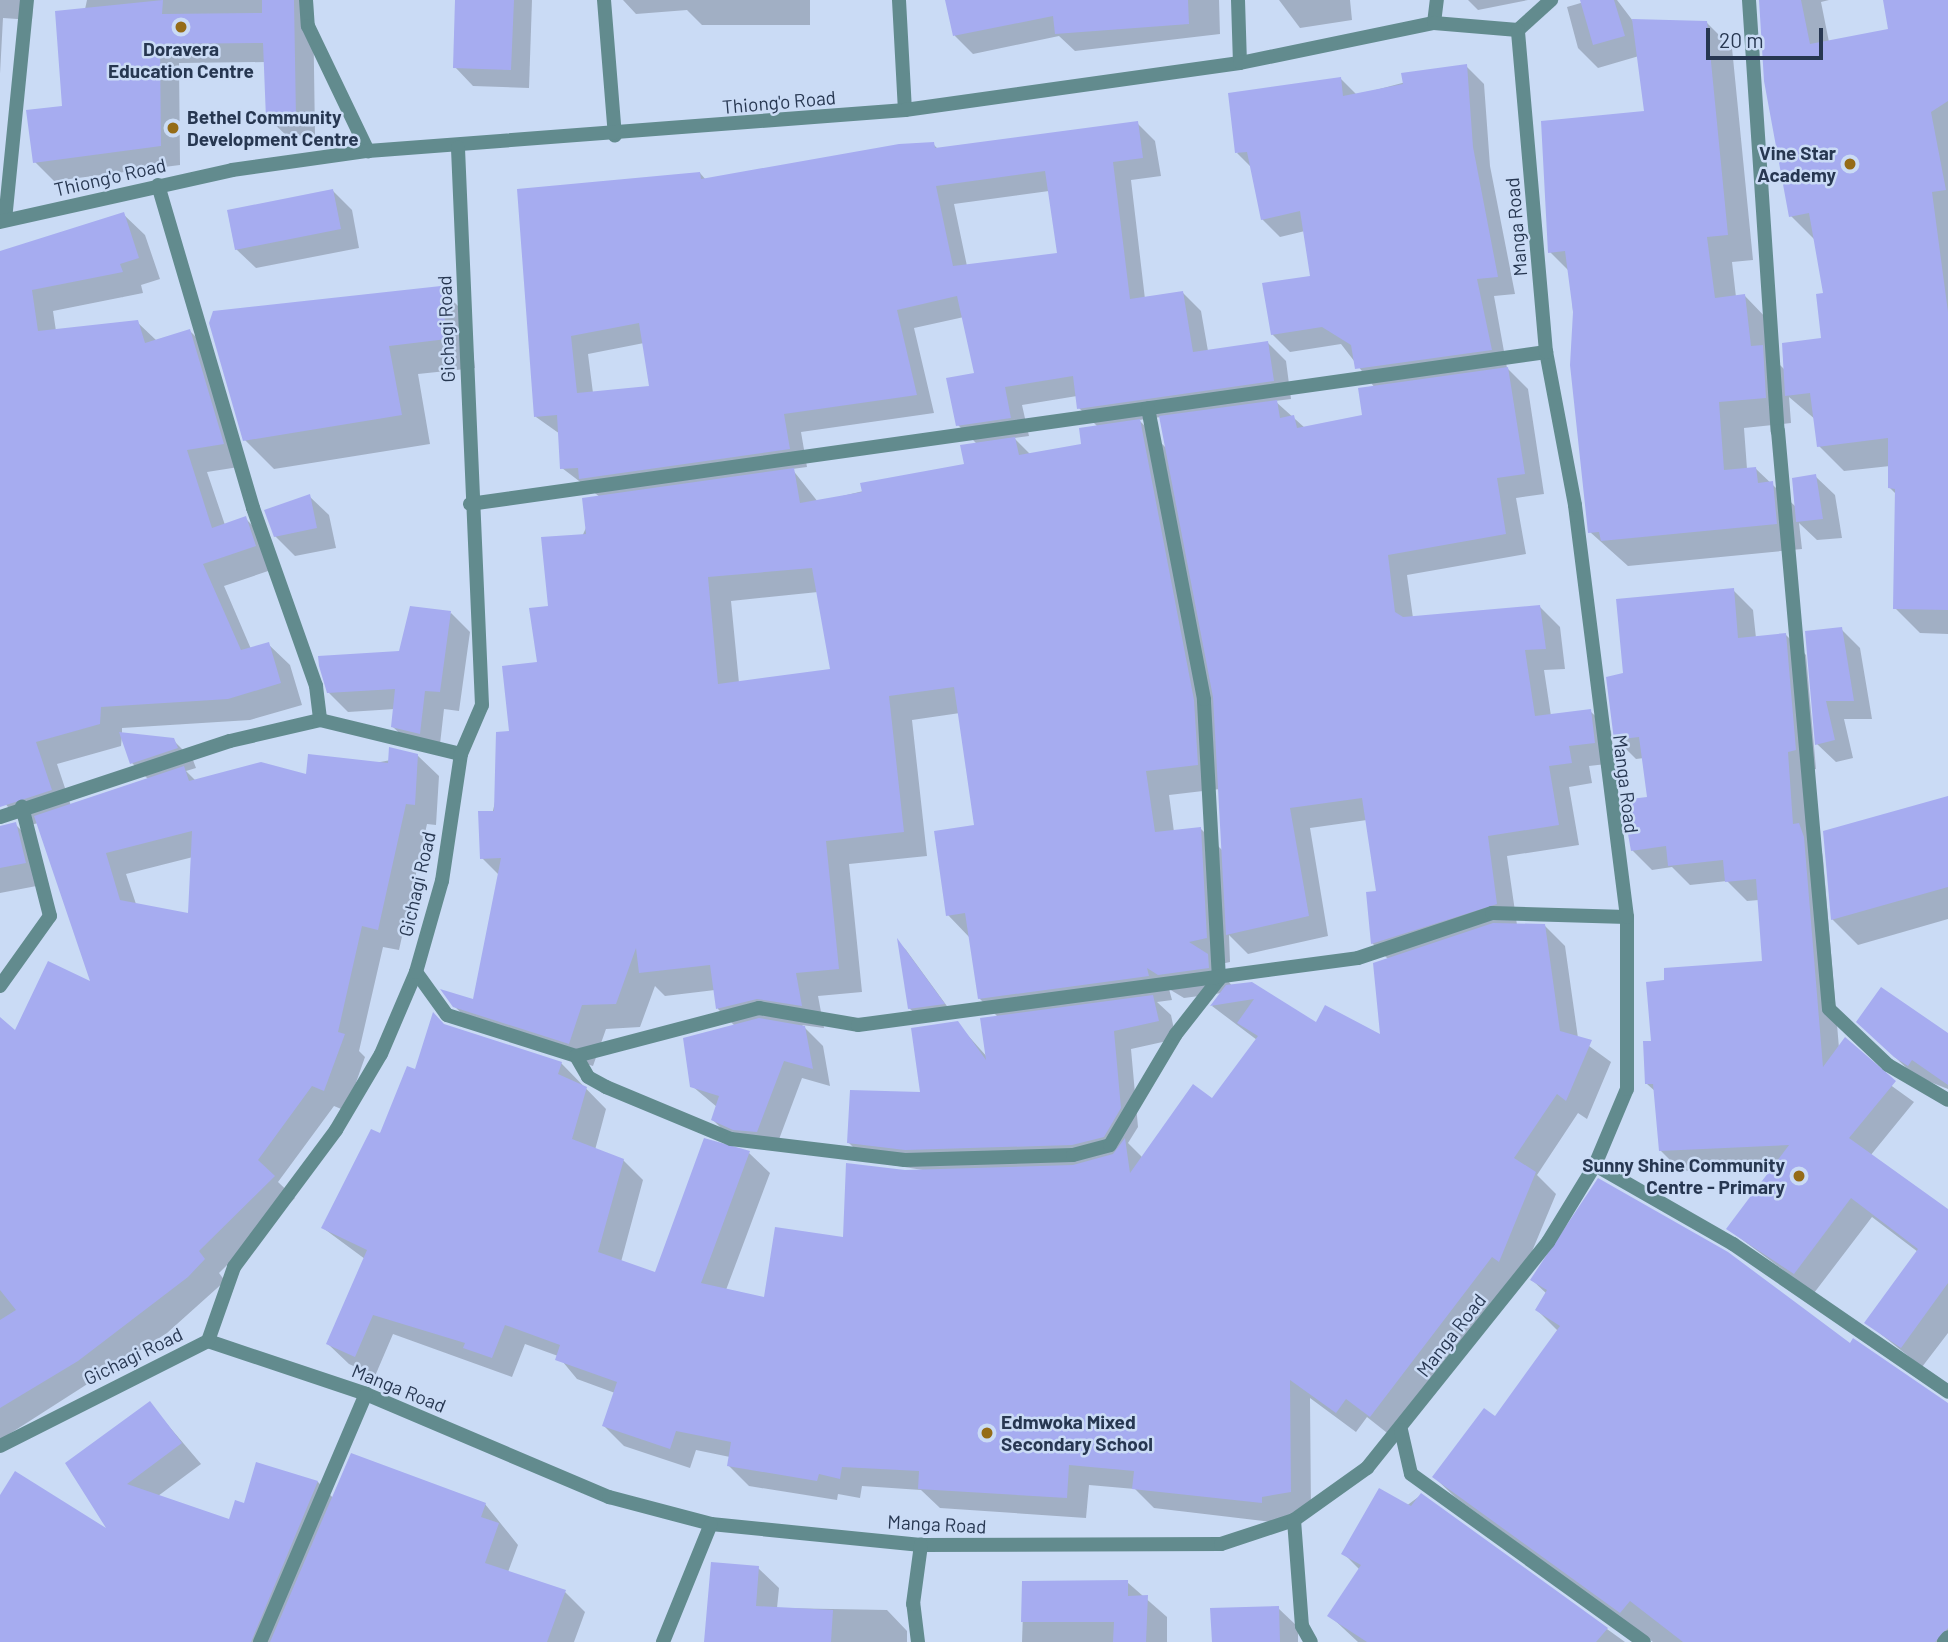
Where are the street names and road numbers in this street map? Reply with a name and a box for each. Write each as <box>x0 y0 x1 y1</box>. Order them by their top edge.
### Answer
street label: Thiong'o Road <box>721 86 837 118</box>
street label: Thiong'o Road <box>52 153 168 201</box>
street label: Manga Road <box>1500 177 1532 277</box>
street label: Gichagi Road <box>433 275 459 383</box>
street label: Manga Road <box>1609 733 1643 835</box>
street label: Gichagi Road <box>394 829 440 939</box>
street label: Manga Road <box>1411 1289 1491 1381</box>
street label: Gichagi Road <box>80 1322 186 1390</box>
street label: Manga Road <box>349 1359 449 1417</box>
street label: Manga Road <box>887 1510 987 1538</box>

